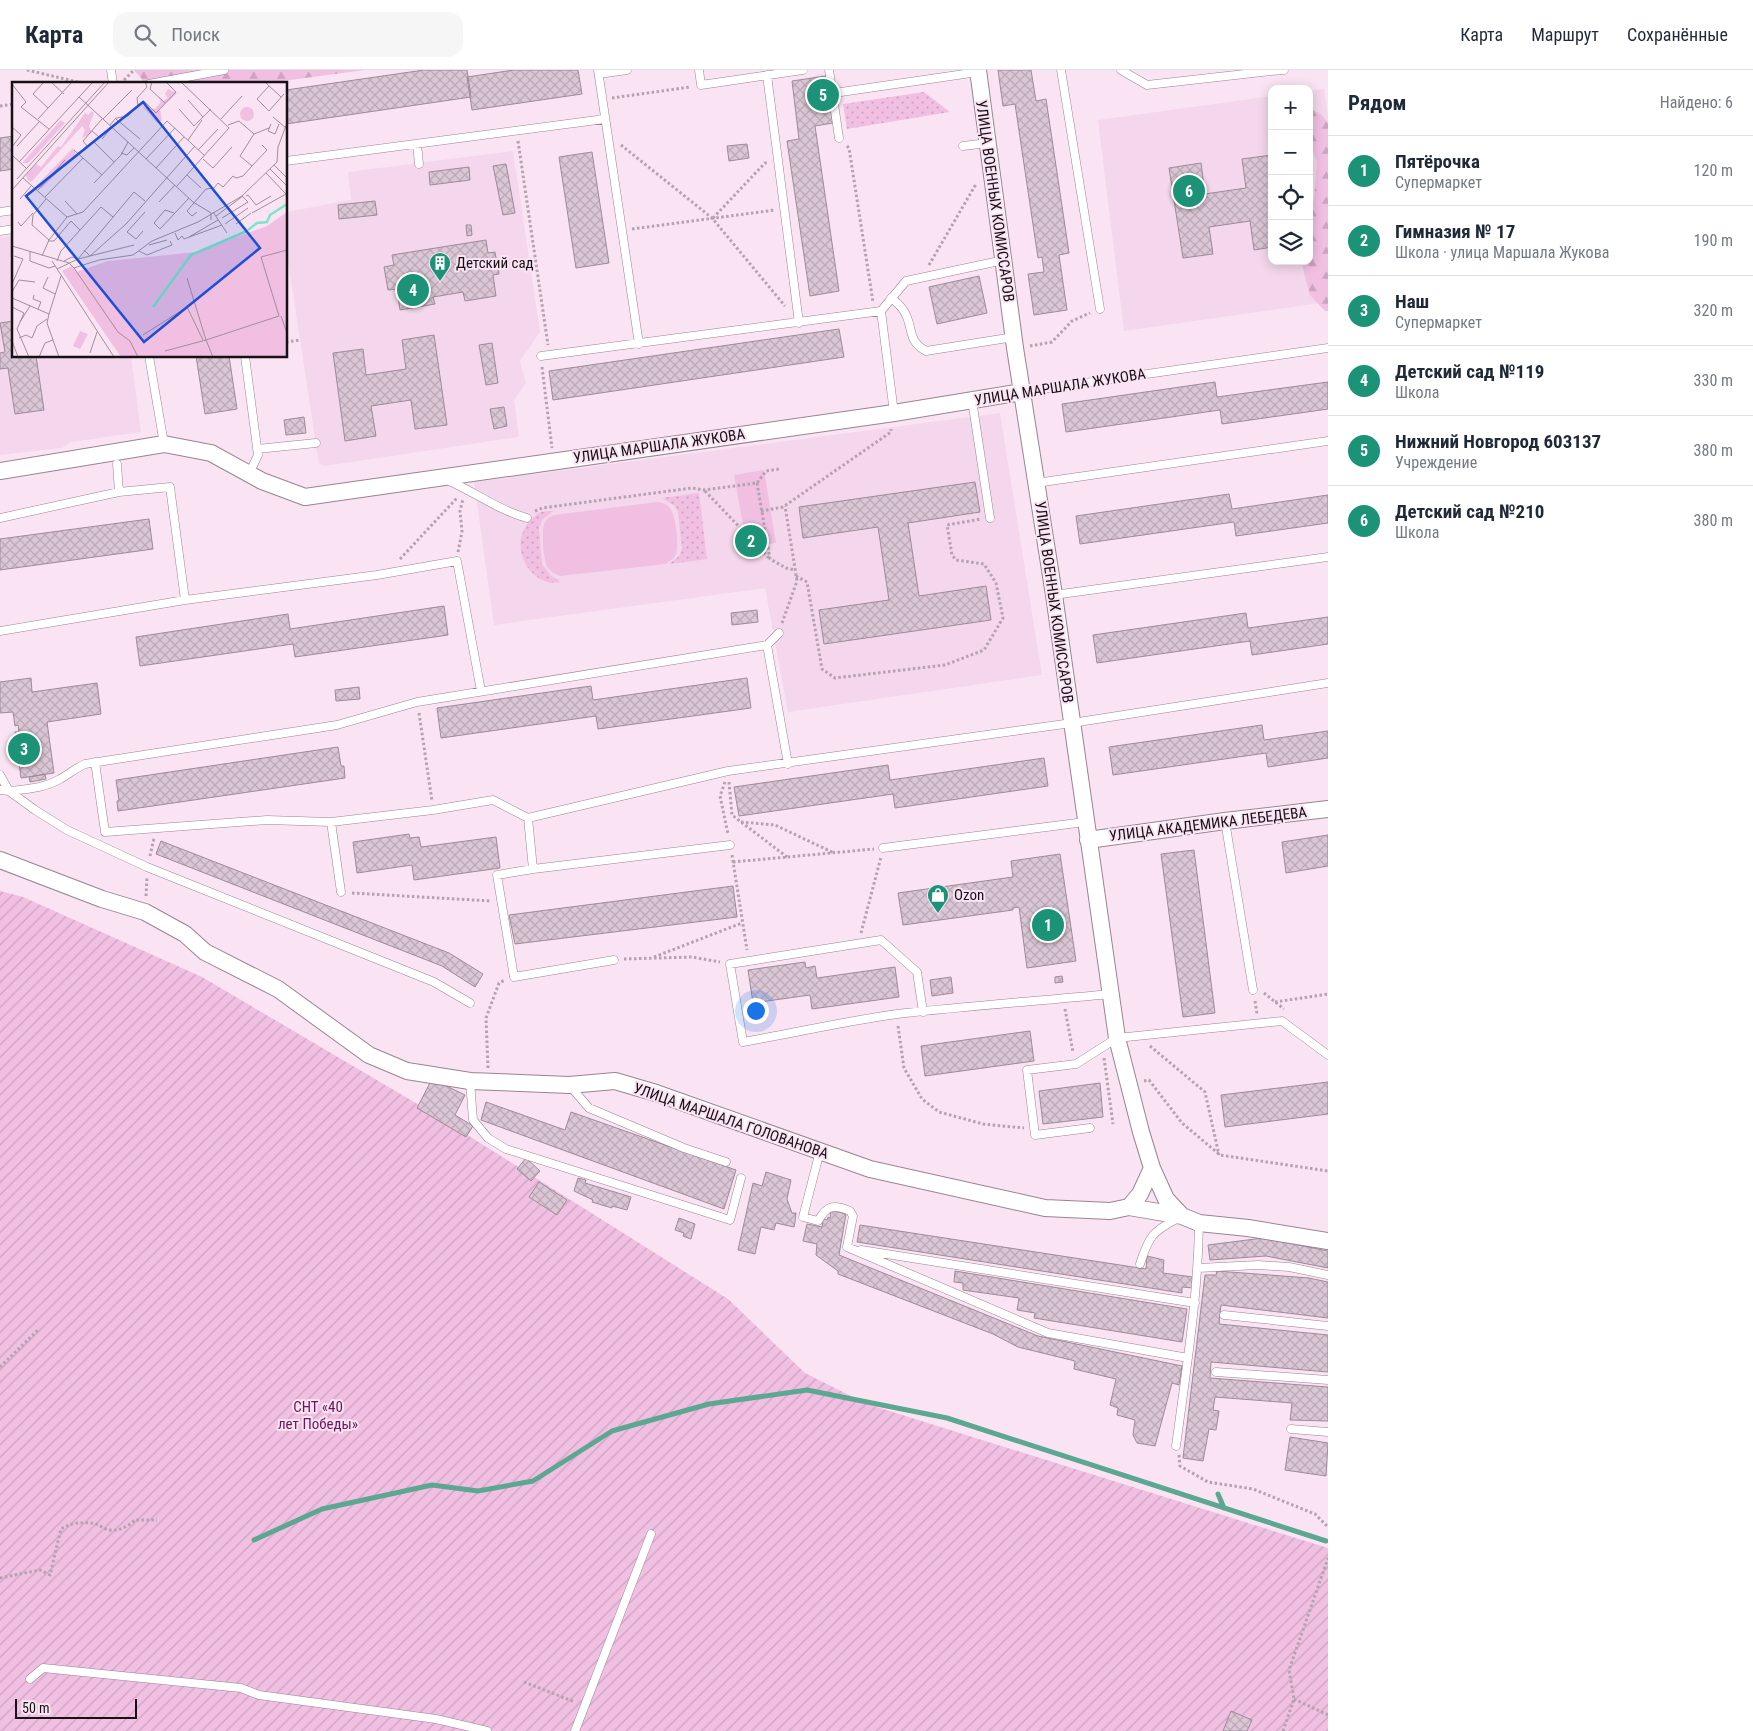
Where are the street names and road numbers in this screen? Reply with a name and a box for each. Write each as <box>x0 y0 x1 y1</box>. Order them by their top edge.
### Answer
street label: УЛИЦА ВОЕННЫХ КОМИССАРОВ <box>972 99 1018 303</box>
street label: УЛИЦА МАРШАЛА ЖУКОВА <box>973 365 1147 409</box>
street label: УЛИЦА МАРШАЛА ЖУКОВА <box>572 425 746 467</box>
street label: УЛИЦА ВОЕННЫХ КОМИССАРОВ <box>1031 500 1077 704</box>
street label: УЛИЦА АКАДЕМИКА ЛЕБЕДЕВА <box>1108 803 1308 845</box>
street label: УЛИЦА МАРШАЛА ГОЛОВАНОВА <box>631 1079 831 1163</box>

